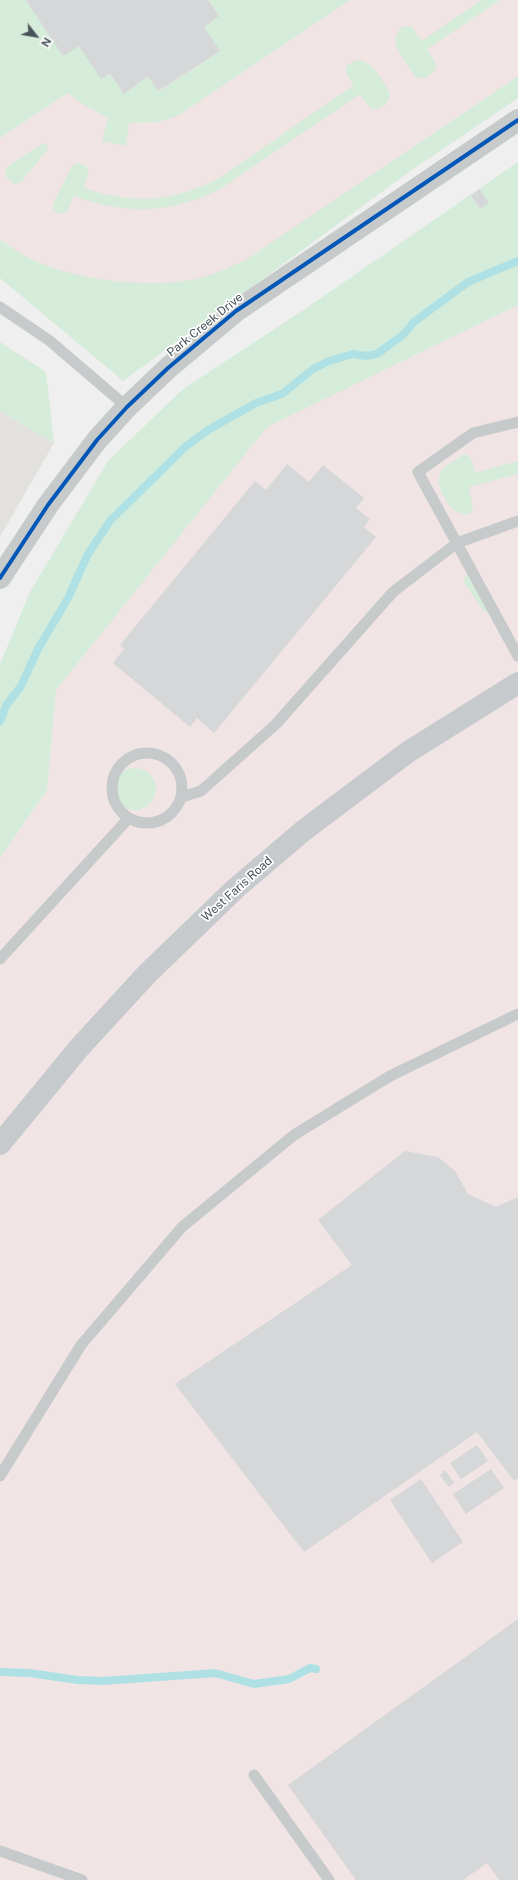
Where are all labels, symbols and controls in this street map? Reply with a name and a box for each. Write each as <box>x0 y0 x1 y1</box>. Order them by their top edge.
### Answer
north arrow <box>16 16 56 56</box>
text: N <box>39 35 54 49</box>
street label: Park Creek Drive <box>164 290 246 360</box>
street label: West Faris Road <box>199 854 275 924</box>

